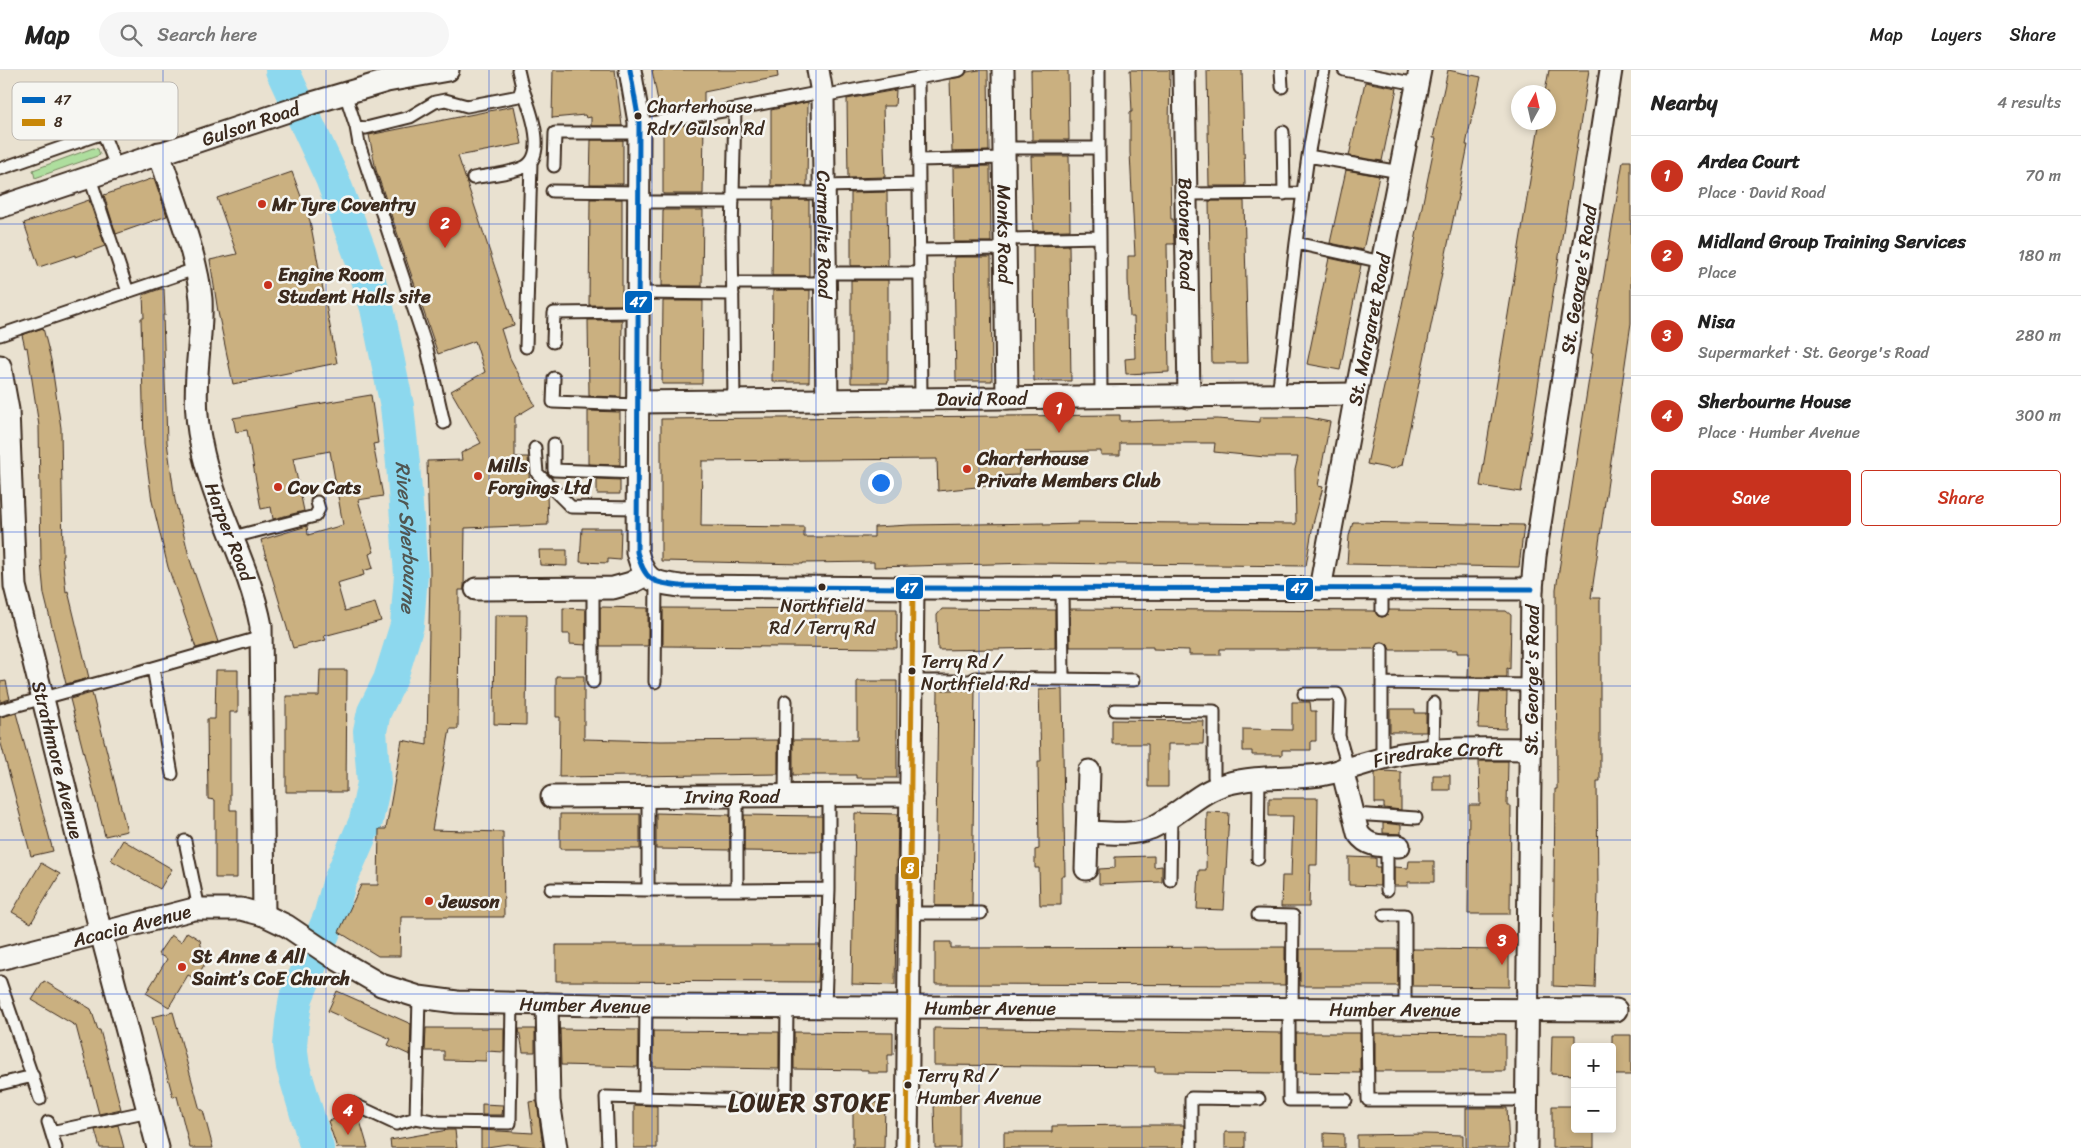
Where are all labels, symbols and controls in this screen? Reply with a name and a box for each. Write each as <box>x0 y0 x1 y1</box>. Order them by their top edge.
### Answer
search box <box>99 12 449 57</box>
text: Map <box>25 14 69 56</box>
text: Search here <box>157 18 257 51</box>
text: Map <box>1870 19 1903 51</box>
text: Layers <box>1931 19 1982 51</box>
text: Share <box>2010 19 2056 51</box>
icon: search <box>117 21 145 49</box>
legend <box>12 82 178 140</box>
text: Nearby <box>1651 84 1717 122</box>
north arrow <box>1511 85 1556 130</box>
text: 47 <box>54 88 72 113</box>
text: 4 results <box>1997 88 2061 117</box>
place label: Charterhouse Rd / Gulson Rd <box>647 91 765 145</box>
street label: Gulson Road <box>197 92 306 156</box>
text: 8 <box>54 110 63 135</box>
marker: Charterhouse Rd / Gulson Rd <box>633 111 643 121</box>
text: Ardea Court <box>1698 145 1800 178</box>
text: 1 <box>1664 161 1670 190</box>
text: 70 m <box>2025 161 2061 190</box>
street label: Carmelite Road <box>807 170 842 300</box>
street label: Botoner Road <box>1169 177 1203 292</box>
text: Place · David Road <box>1698 178 1825 207</box>
street label: Monks Road <box>987 184 1022 286</box>
place label: Mr Tyre Coventry <box>271 188 417 221</box>
marker: Mr Tyre Coventry <box>256 198 268 210</box>
street label: St. George's Road <box>1551 202 1607 356</box>
pin: 2 <box>429 207 461 248</box>
text: Midland Group Training Services <box>1698 225 1966 258</box>
text: 2 <box>1662 241 1672 270</box>
text: 180 m <box>2018 241 2061 270</box>
street label: St. Margaret Road <box>1338 249 1401 409</box>
place label: Engine Room Student Halls site <box>277 258 431 313</box>
text: Place <box>1698 258 1737 287</box>
marker: Engine Room Student Halls site <box>262 279 274 291</box>
line badge: 47 <box>624 290 653 314</box>
text: 47 <box>629 290 647 315</box>
text: Nisa <box>1698 305 1735 338</box>
text: 3 <box>1663 321 1671 350</box>
text: 280 m <box>2016 321 2061 350</box>
text: Supermarket · St. George's Road <box>1698 338 1929 367</box>
street label: David Road <box>937 382 1029 416</box>
text: Sherbourne House <box>1698 385 1851 418</box>
pin: 1 <box>1043 392 1075 433</box>
text: 4 <box>1662 401 1672 430</box>
text: 300 m <box>2016 401 2061 430</box>
text: Place · Humber Avenue <box>1698 418 1860 447</box>
place label: Charterhouse Private Members Club <box>976 442 1161 497</box>
place label: Mills Forgings Ltd <box>487 449 593 504</box>
water label: River Sherbourne <box>385 460 428 616</box>
marker: Charterhouse Private Members Club <box>961 463 973 475</box>
marker: Mills Forgings Ltd <box>472 470 484 482</box>
your location <box>868 470 894 496</box>
button: Save <box>1651 470 1851 526</box>
button: Share <box>1861 470 2061 526</box>
place label: Cov Cats <box>287 471 362 504</box>
street label: Harper Road <box>195 478 264 588</box>
marker: Cov Cats <box>272 481 284 493</box>
line badge: 47 <box>895 576 924 600</box>
text: 47 <box>900 576 918 601</box>
text: 47 <box>1290 576 1308 601</box>
line badge: 47 <box>1285 577 1314 601</box>
marker: Northfield Rd / Terry Rd <box>817 582 827 592</box>
place label: Northfield Rd / Terry Rd <box>769 590 876 644</box>
street label: St. George's Road <box>1514 604 1549 755</box>
place label: Terry Rd / Northfield Rd <box>921 646 1031 700</box>
marker: Terry Rd / Northfield Rd <box>907 666 917 676</box>
street label: Strathmore Avenue <box>22 677 93 843</box>
street label: Firedrake Croft <box>1369 733 1503 777</box>
street label: Irving Road <box>683 780 781 813</box>
line badge: 8 <box>900 856 920 880</box>
text: 8 <box>905 856 915 881</box>
place label: Jewson <box>438 885 500 918</box>
street label: Acacia Avenue <box>68 894 195 957</box>
marker: Jewson <box>423 895 435 907</box>
pin: 3 <box>1486 924 1518 965</box>
place label: St Anne & All Saint’s CoE Church <box>191 940 350 995</box>
marker: St Anne & All Saint’s CoE Church <box>176 961 188 973</box>
street label: Humber Avenue <box>519 987 651 1023</box>
street label: Humber Avenue <box>924 991 1056 1025</box>
street label: Humber Avenue <box>1329 993 1461 1026</box>
map controls <box>1571 1043 1616 1133</box>
button: + <box>1571 1043 1616 1088</box>
place label: Terry Rd / Humber Avenue <box>917 1060 1042 1114</box>
marker: Terry Rd / Humber Avenue <box>903 1080 913 1090</box>
district label: LOWER STOKE <box>728 1082 891 1124</box>
button: − <box>1571 1088 1616 1133</box>
pin: 4 <box>332 1094 364 1135</box>

